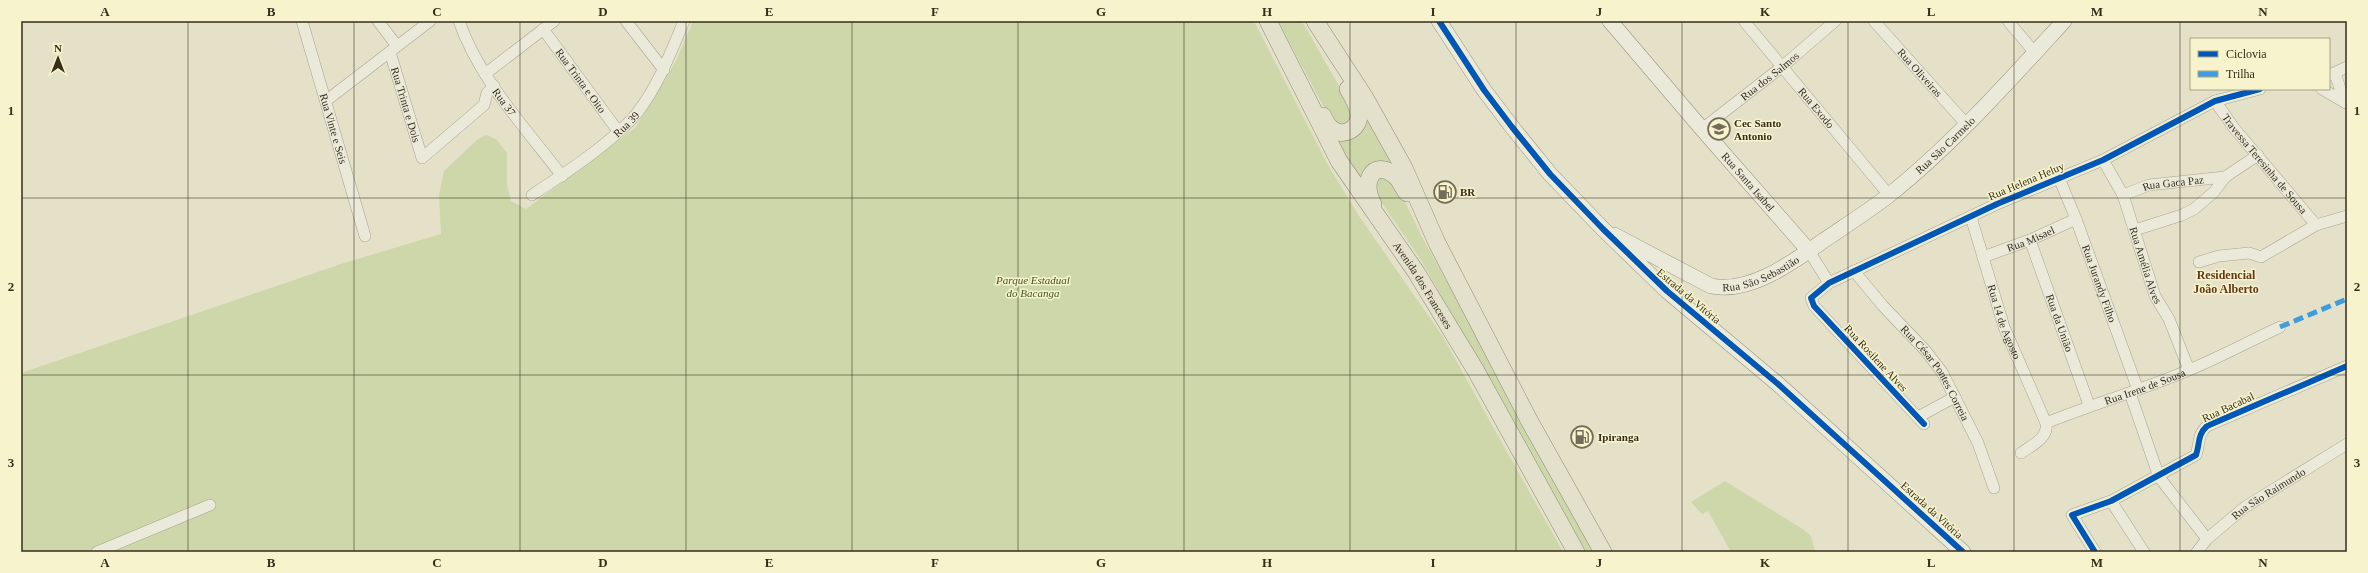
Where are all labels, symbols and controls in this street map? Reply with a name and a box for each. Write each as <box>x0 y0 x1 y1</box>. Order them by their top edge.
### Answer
text: A <box>100 4 110 19</box>
text: B <box>267 4 276 19</box>
text: C <box>432 4 442 19</box>
text: D <box>598 4 608 19</box>
text: E <box>765 4 773 19</box>
text: F <box>931 4 939 19</box>
text: G <box>1096 4 1106 19</box>
text: H <box>1262 4 1272 19</box>
text: I <box>1430 4 1436 19</box>
text: J <box>1596 4 1603 19</box>
text: K <box>1760 4 1771 19</box>
text: L <box>1927 4 1936 19</box>
text: M <box>2091 4 2103 19</box>
text: N <box>2258 4 2268 19</box>
north arrow <box>38 38 78 78</box>
legend <box>2190 38 2330 90</box>
text: N <box>54 42 62 54</box>
street label: Rua Trinta e Oito <box>553 46 609 115</box>
street label: Rua Oliveiras <box>1895 46 1945 99</box>
text: Ciclovia <box>2226 47 2267 61</box>
street label: Rua dos Salmos <box>1738 49 1801 103</box>
street label: Rua Trinta e Dois <box>389 66 423 144</box>
text: Trilha <box>2226 67 2256 81</box>
street label: Rua Exodo <box>1796 85 1837 131</box>
street label: Rua 37 <box>490 86 519 119</box>
street label: Rua Vinte e Seis <box>317 92 349 165</box>
text: 1 <box>8 103 14 118</box>
text: 1 <box>2354 103 2360 118</box>
street label: Rua 39 <box>611 109 642 140</box>
street label: Travessa Teresinha de Sousa <box>2220 111 2310 216</box>
street label: Rua São Carmelo <box>1913 114 1978 176</box>
school or university icon: Cec Santo Antonio <box>1706 116 1732 142</box>
place label: Cec Santo Antonio <box>1734 117 1782 142</box>
street label: Rua Santa Isabel <box>1719 150 1777 213</box>
street label: Rua Helena Heluy <box>1986 159 2066 202</box>
street label: Rua Gaca Paz <box>2141 173 2204 193</box>
fuel station icon: BR <box>1432 179 1458 205</box>
place label: BR <box>1460 186 1476 198</box>
street label: Rua Misael <box>2005 224 2056 254</box>
street label: Rua Amélia Alves <box>2127 225 2164 306</box>
street label: Avenida dos Franceses <box>1391 239 1455 331</box>
street label: Rua Jurandy Filho <box>2080 243 2119 324</box>
street label: Rua São Sebastião <box>1722 253 1802 293</box>
street label: Estrada da Vitória <box>1655 266 1723 326</box>
district label: Residencial João Alberto <box>2193 268 2259 296</box>
park label: Parque Estadual do Bacanga <box>995 274 1070 299</box>
text: 2 <box>8 279 14 294</box>
text: 2 <box>2354 279 2360 294</box>
street label: Rua 14 de Agosto <box>1986 283 2024 361</box>
street label: Rua da União <box>2044 292 2076 354</box>
street label: Rua Rosilene Alves <box>1842 322 1910 394</box>
street label: Rua César Pontes Correia <box>1899 323 1972 423</box>
street label: Rua Irene de Sousa <box>2103 366 2187 407</box>
street label: Rua Bacabal <box>2200 390 2256 424</box>
fuel station icon: Ipiranga <box>1569 424 1595 450</box>
place label: Ipiranga <box>1598 431 1639 443</box>
text: 3 <box>8 455 15 470</box>
text: 3 <box>2354 455 2361 470</box>
street label: Rua São Raimundo <box>2229 465 2308 522</box>
street label: Estrada da Vitória <box>1899 479 1966 541</box>
text: A <box>100 555 110 570</box>
text: B <box>267 555 276 570</box>
text: C <box>432 555 442 570</box>
text: D <box>598 555 608 570</box>
text: E <box>765 555 773 570</box>
text: F <box>931 555 939 570</box>
text: G <box>1096 555 1106 570</box>
text: H <box>1262 555 1272 570</box>
text: I <box>1430 555 1436 570</box>
text: J <box>1596 555 1603 570</box>
text: K <box>1760 555 1771 570</box>
text: L <box>1927 555 1936 570</box>
text: M <box>2091 555 2103 570</box>
text: N <box>2258 555 2268 570</box>

